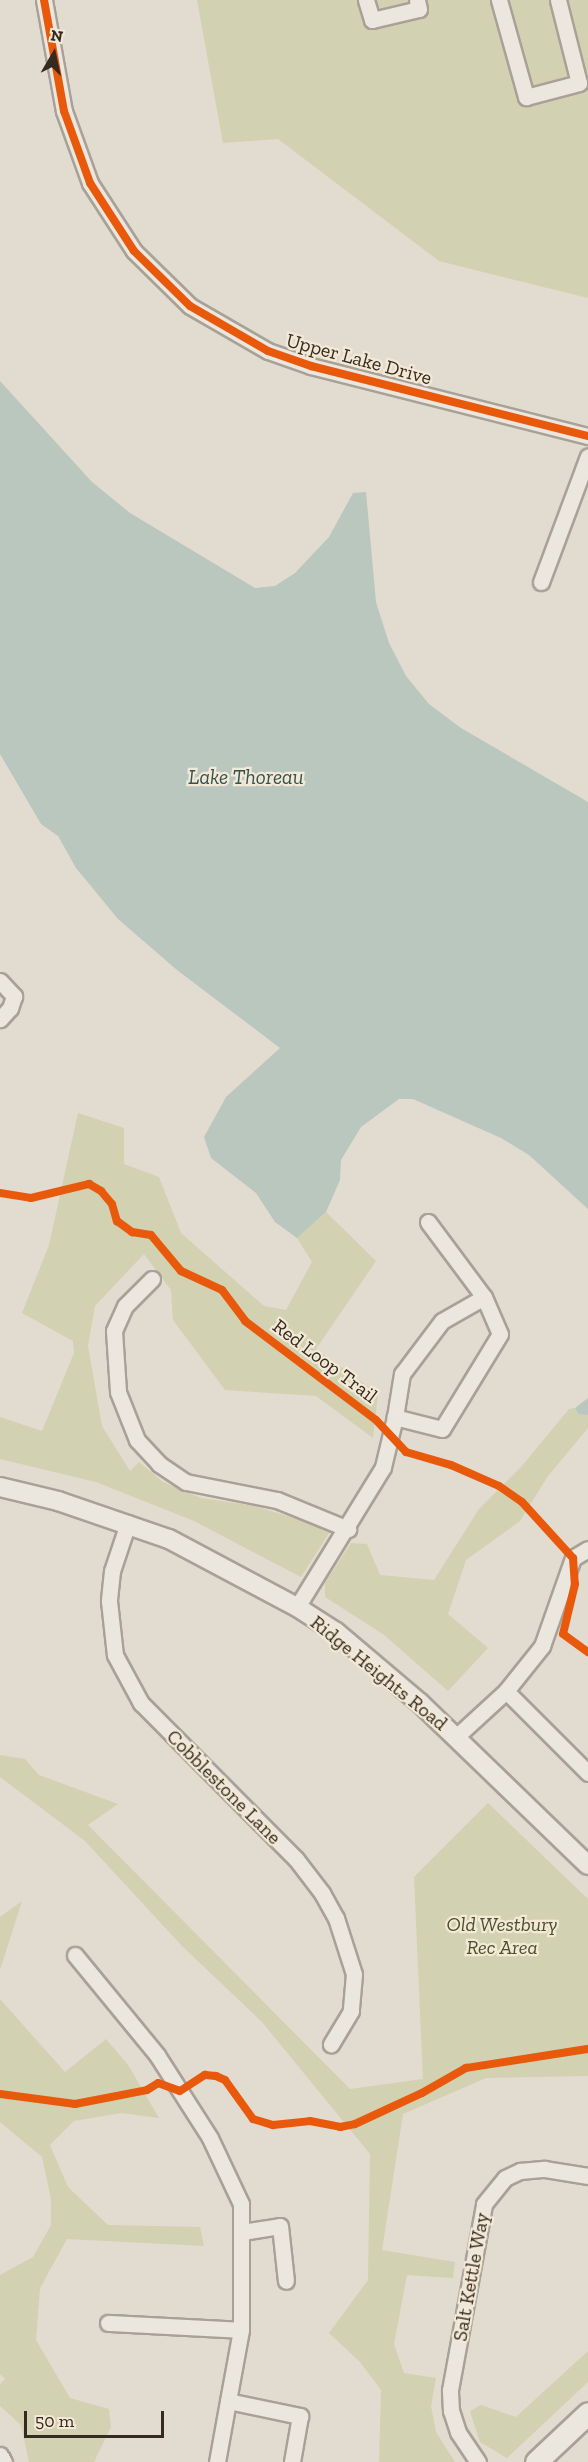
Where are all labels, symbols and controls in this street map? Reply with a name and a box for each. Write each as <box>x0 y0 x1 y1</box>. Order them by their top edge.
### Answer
north arrow <box>24 24 84 84</box>
text: N <box>49 25 64 46</box>
street label: Upper Lake Drive <box>283 328 435 390</box>
water label: Lake Thoreau <box>188 764 304 790</box>
street label: Red Loop Trail <box>268 1314 382 1408</box>
street label: Ridge Heights Road <box>306 1610 452 1736</box>
street label: Cobblestone Lane <box>162 1725 286 1849</box>
park label: Old Westbury Rec Area <box>446 1912 558 1959</box>
street label: Salt Kettle Way <box>448 2211 494 2343</box>
scale bar <box>27 2399 166 2437</box>
text: 50 m <box>35 2410 74 2432</box>

